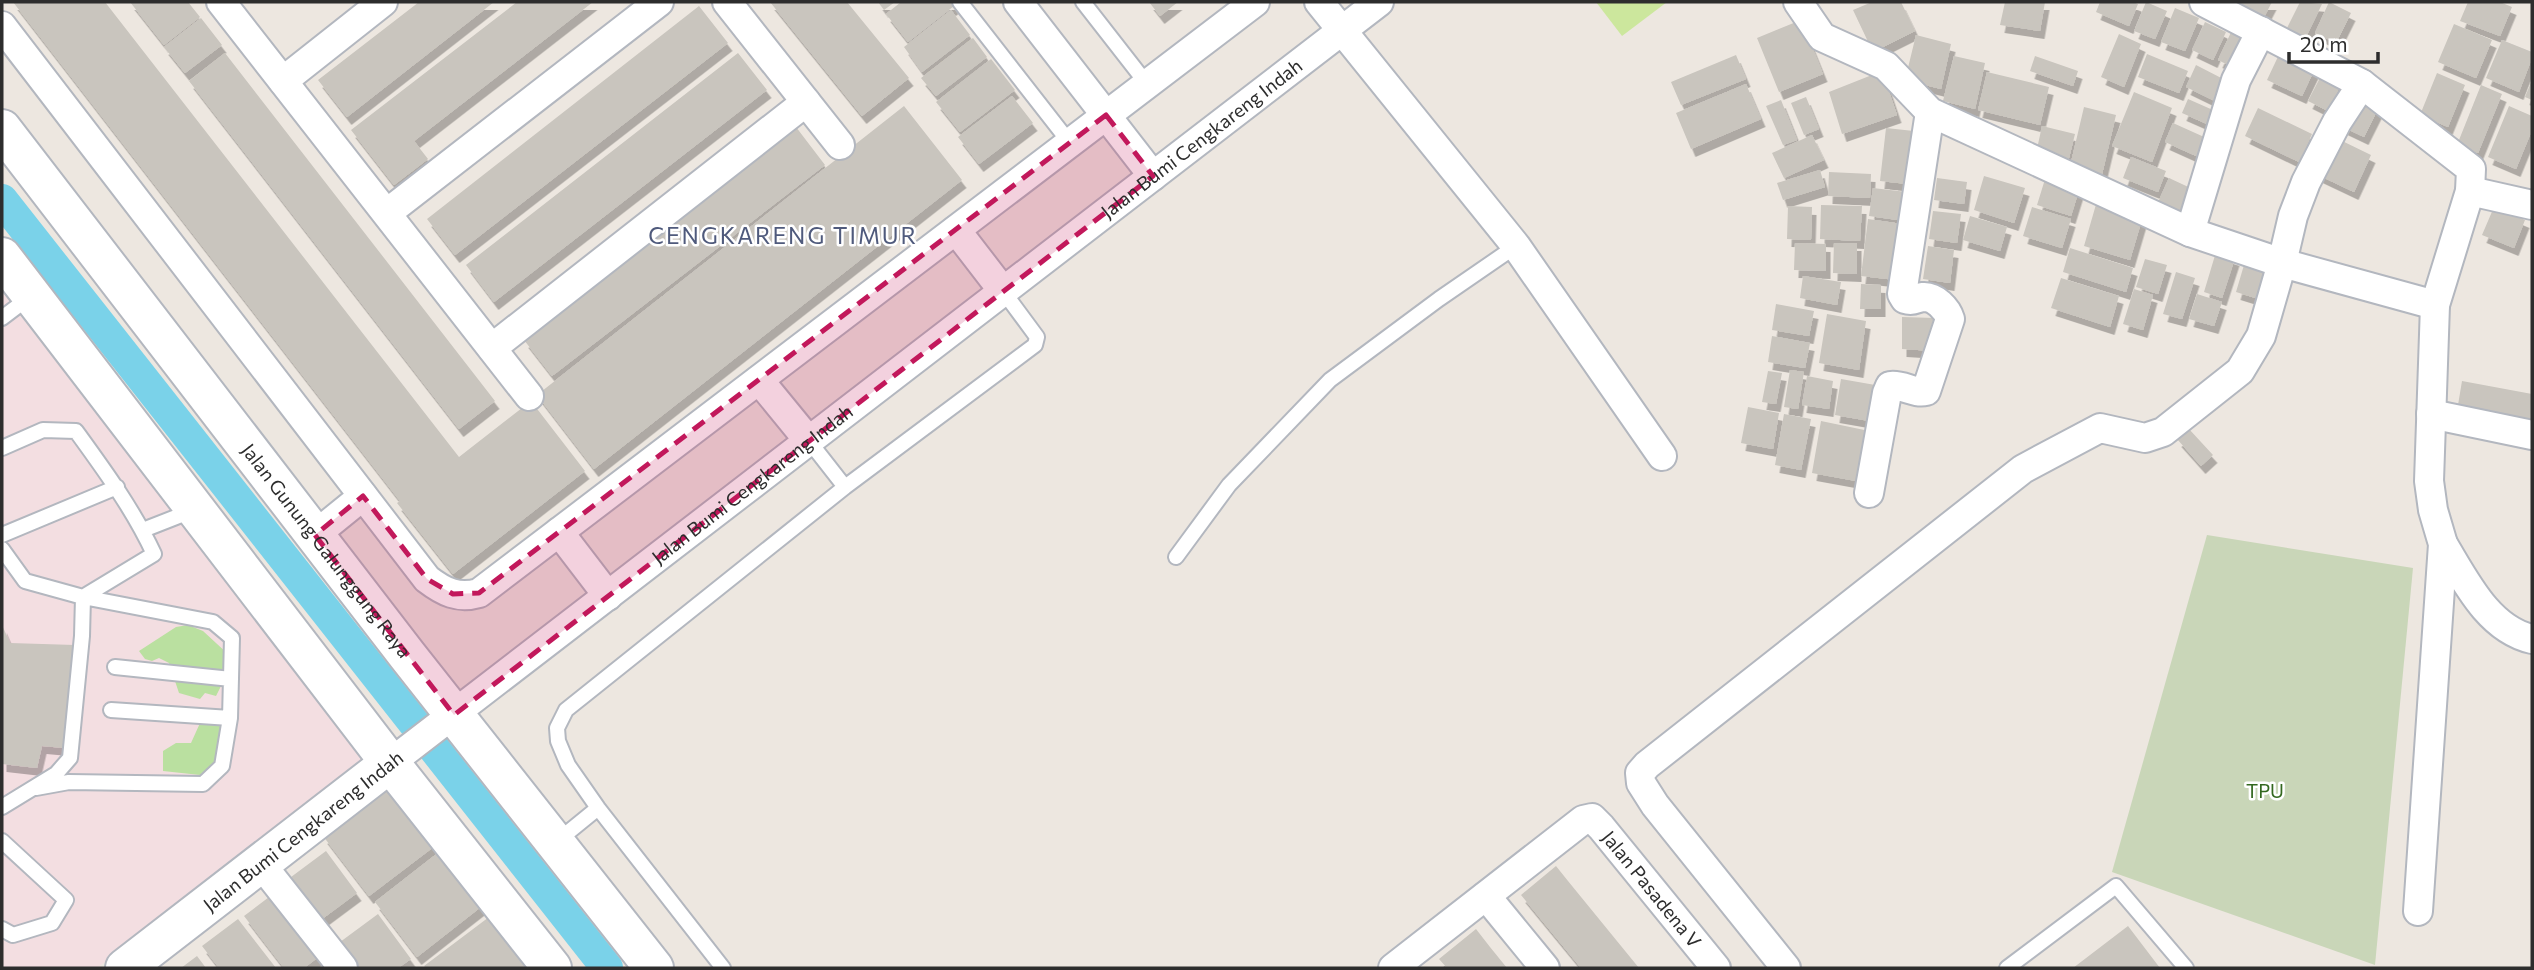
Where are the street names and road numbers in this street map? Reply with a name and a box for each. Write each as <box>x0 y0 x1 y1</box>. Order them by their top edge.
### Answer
street label: Jalan Bumi Cengkareng Indah <box>1096 54 1306 223</box>
street label: Jalan Bumi Cengkareng Indah <box>647 399 857 568</box>
street label: Jalan Gunung Galunggung Raya <box>237 439 417 662</box>
street label: Jalan Bumi Cengkareng Indah <box>198 745 407 916</box>
street label: Jalan Pasadena V <box>1598 826 1706 952</box>

